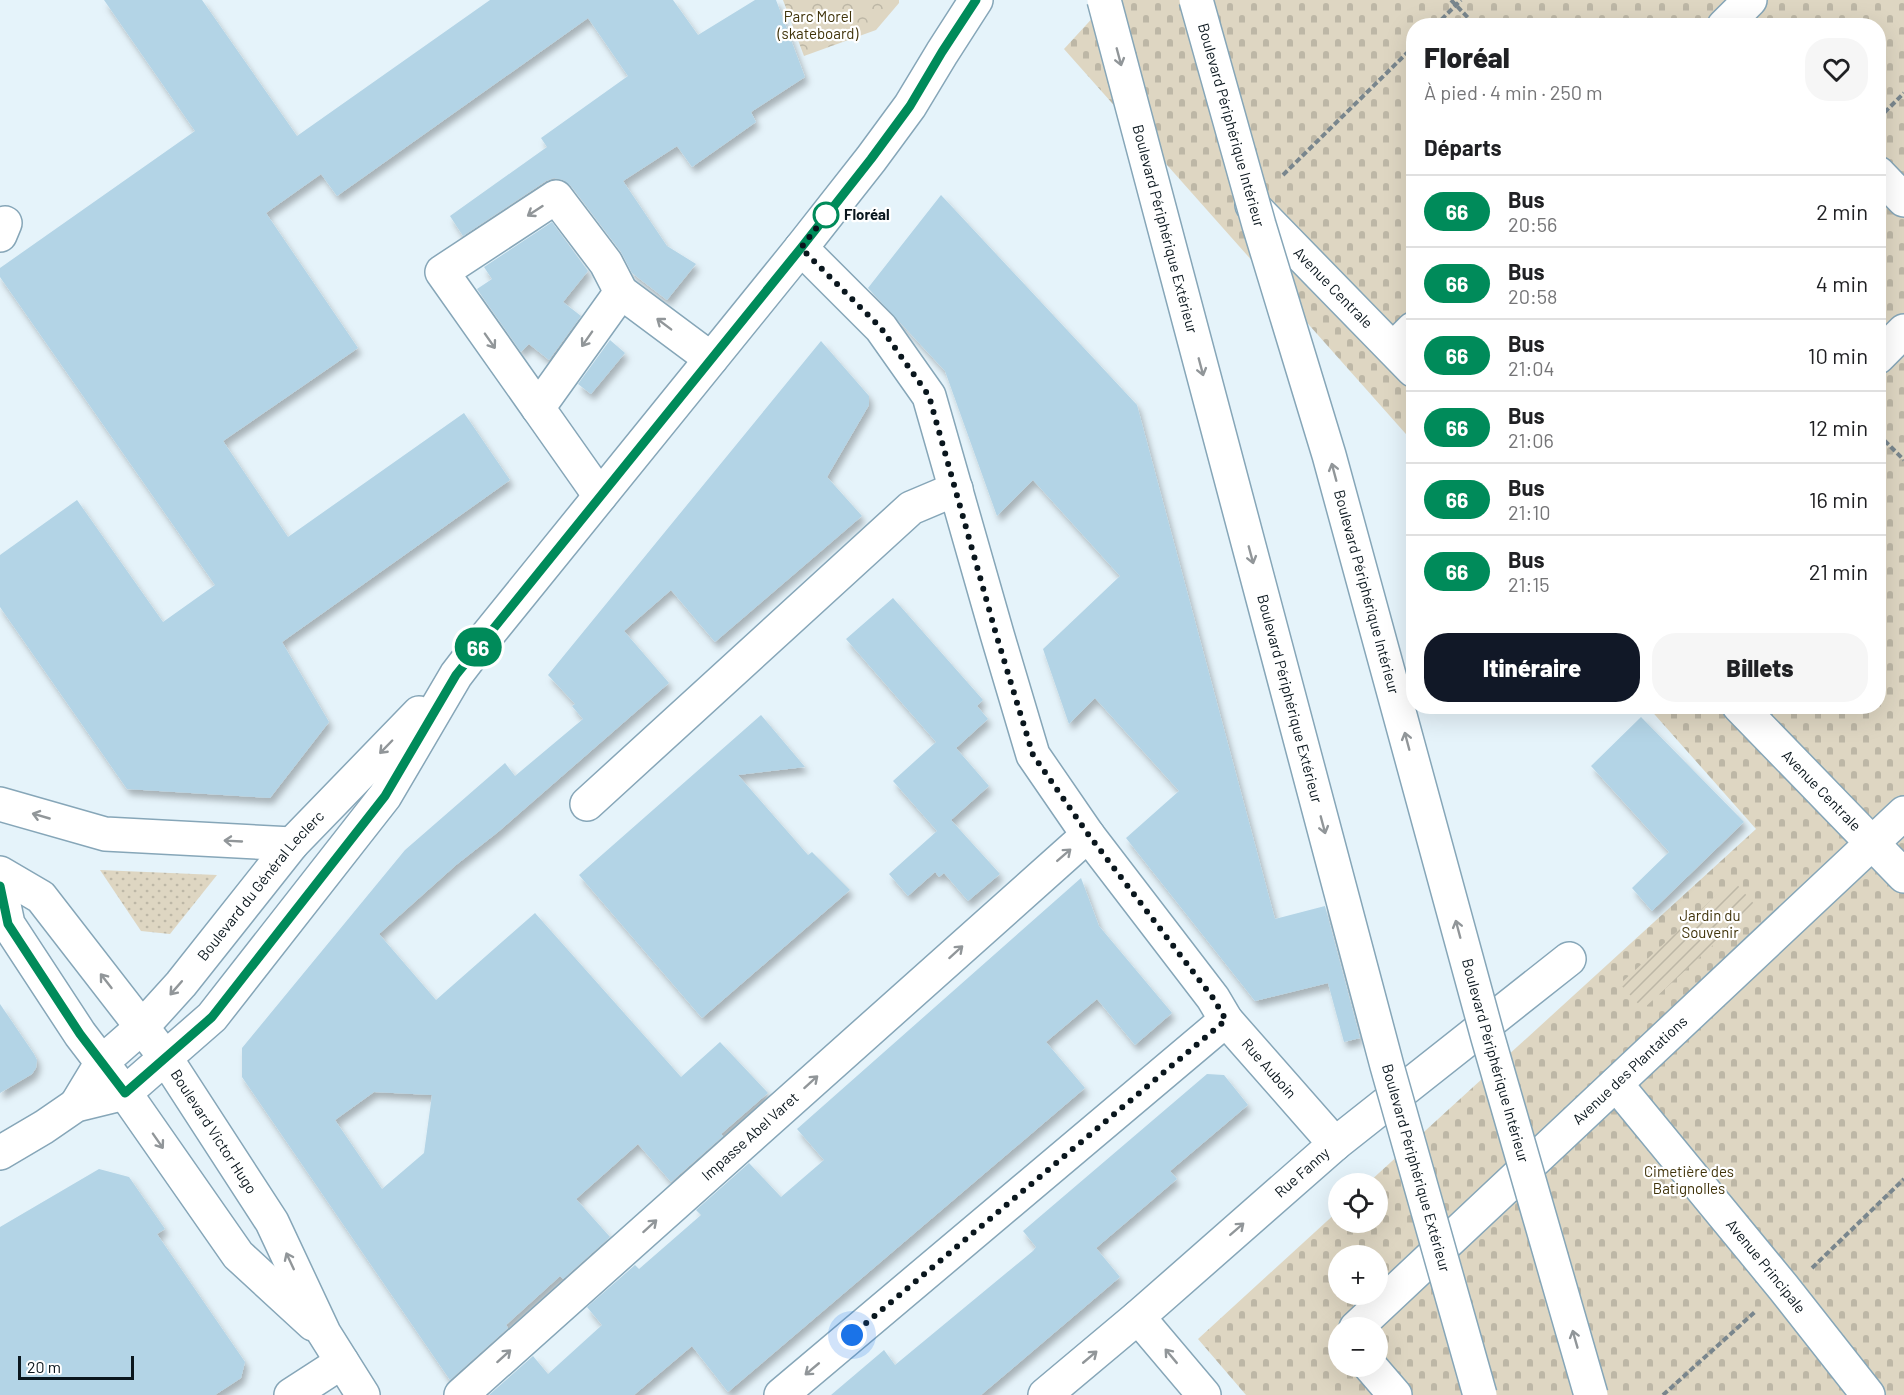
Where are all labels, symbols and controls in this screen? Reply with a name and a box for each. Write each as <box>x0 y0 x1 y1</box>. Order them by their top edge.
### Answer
park label: Parc Morel (skateboard) <box>777 7 858 42</box>
street label: Boulevard Périphérique Intérieur <box>1195 21 1269 229</box>
button: heart <box>1805 38 1868 101</box>
text: Floréal <box>1424 40 1510 74</box>
one-way arrow <box>1113 47 1125 66</box>
text: À pied · 4 min · 250 m <box>1424 80 1603 104</box>
street label: Boulevard Périphérique Extérieur <box>1129 122 1202 336</box>
text: Départs <box>1424 134 1502 160</box>
text: Bus <box>1508 186 1545 212</box>
text: 2 min <box>1816 198 1868 224</box>
text: 66 <box>1446 199 1468 224</box>
marker: Floréal <box>813 202 839 228</box>
one-way arrow <box>527 205 543 217</box>
place label: Floréal <box>844 205 890 223</box>
text: 20:56 <box>1508 212 1557 236</box>
street label: Avenue Centrale <box>1290 243 1377 332</box>
text: Bus <box>1508 258 1545 284</box>
text: 4 min <box>1816 270 1868 296</box>
text: 66 <box>1446 271 1468 296</box>
text: 20:58 <box>1508 284 1558 308</box>
one-way arrow <box>657 318 673 330</box>
text: Bus <box>1508 330 1545 356</box>
one-way arrow <box>581 331 593 347</box>
one-way arrow <box>484 332 496 348</box>
text: 10 min <box>1808 342 1868 368</box>
text: 66 <box>1446 343 1468 368</box>
text: 21:04 <box>1508 356 1555 380</box>
one-way arrow <box>1195 357 1207 376</box>
text: Bus <box>1508 402 1545 428</box>
text: 12 min <box>1808 414 1868 440</box>
text: 66 <box>1446 415 1468 440</box>
text: 21:06 <box>1508 428 1554 452</box>
one-way arrow <box>1328 463 1339 482</box>
text: Bus <box>1508 474 1545 500</box>
text: 16 min <box>1809 486 1868 512</box>
text: 66 <box>1446 487 1468 512</box>
street label: Boulevard Périphérique Intérieur <box>1331 488 1404 696</box>
text: 21:10 <box>1508 500 1551 524</box>
one-way arrow <box>1246 545 1257 564</box>
text: Bus <box>1508 546 1545 572</box>
text: 21 min <box>1809 558 1868 584</box>
text: 66 <box>1446 559 1468 584</box>
text: 21:15 <box>1508 572 1550 596</box>
street label: Boulevard Périphérique Extérieur <box>1254 592 1327 805</box>
line badge: 66 <box>451 628 505 666</box>
button: Itinéraire <box>1424 633 1640 702</box>
button: Billets <box>1652 633 1868 702</box>
text: 66 <box>467 635 489 660</box>
one-way arrow <box>1401 732 1412 751</box>
one-way arrow <box>379 740 394 755</box>
street label: Avenue Centrale <box>1779 746 1865 834</box>
street label: Boulevard du Général Leclerc <box>193 806 327 964</box>
one-way arrow <box>32 809 51 821</box>
one-way arrow <box>1318 815 1329 834</box>
one-way arrow <box>224 836 244 847</box>
one-way arrow <box>1056 848 1071 862</box>
park label: Jardin du Souvenir <box>1679 906 1741 941</box>
one-way arrow <box>1452 920 1464 939</box>
one-way arrow <box>948 945 963 959</box>
street label: Boulevard Périphérique Intérieur <box>1459 956 1534 1165</box>
one-way arrow <box>100 973 113 989</box>
one-way arrow <box>170 980 183 996</box>
street label: Avenue des Plantations <box>1568 1012 1690 1128</box>
street label: Rue Auboin <box>1238 1034 1301 1102</box>
street label: Boulevard Périphérique Extérieur <box>1379 1062 1455 1274</box>
street label: Boulevard Victor Hugo <box>167 1066 261 1197</box>
one-way arrow <box>803 1075 818 1089</box>
street label: Impasse Abel Varet <box>698 1088 802 1184</box>
one-way arrow <box>152 1132 164 1148</box>
street label: Rue Fanny <box>1271 1143 1333 1201</box>
park label: Cimetière des Batignolles <box>1644 1162 1734 1197</box>
map controls <box>1328 1173 1388 1377</box>
button: locate <box>1328 1173 1388 1233</box>
street label: Avenue Principale <box>1723 1215 1810 1316</box>
one-way arrow <box>642 1219 657 1233</box>
one-way arrow <box>1229 1223 1245 1236</box>
button: + <box>1328 1245 1388 1305</box>
one-way arrow <box>284 1252 296 1270</box>
button: − <box>1328 1317 1388 1377</box>
your location <box>837 1320 867 1350</box>
one-way arrow <box>1569 1330 1580 1349</box>
one-way arrow <box>497 1349 512 1363</box>
one-way arrow <box>1164 1349 1178 1364</box>
one-way arrow <box>1082 1350 1097 1364</box>
scale bar <box>18 1353 134 1380</box>
text: 20 m <box>27 1357 61 1376</box>
one-way arrow <box>805 1362 820 1376</box>

